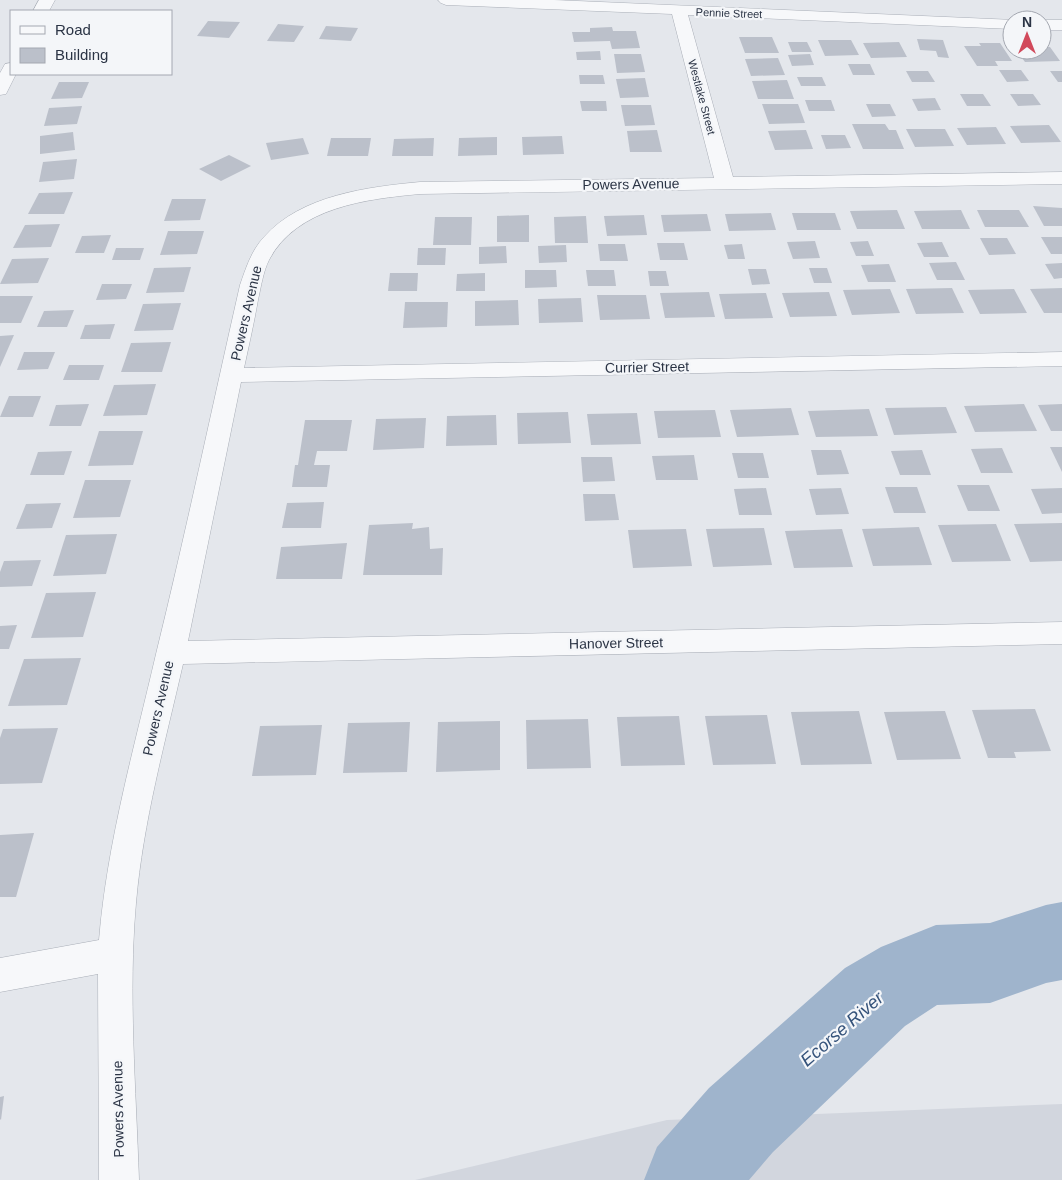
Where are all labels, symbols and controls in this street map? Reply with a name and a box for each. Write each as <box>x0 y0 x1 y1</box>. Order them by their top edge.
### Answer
street label: Pennie Street <box>695 6 763 20</box>
legend <box>10 10 172 75</box>
north arrow <box>1002 10 1052 60</box>
text: N <box>1022 14 1032 30</box>
text: Road <box>55 21 91 38</box>
text: Building <box>55 46 108 63</box>
street label: Westlake Street <box>686 58 718 136</box>
street label: Powers Avenue <box>582 175 680 193</box>
street label: Powers Avenue <box>227 264 265 362</box>
street label: Currier Street <box>605 358 689 376</box>
street label: Hanover Street <box>569 634 663 652</box>
street label: Powers Avenue <box>139 659 177 757</box>
water label: Ecorse River <box>797 987 888 1070</box>
street label: Powers Avenue <box>109 1060 127 1158</box>

